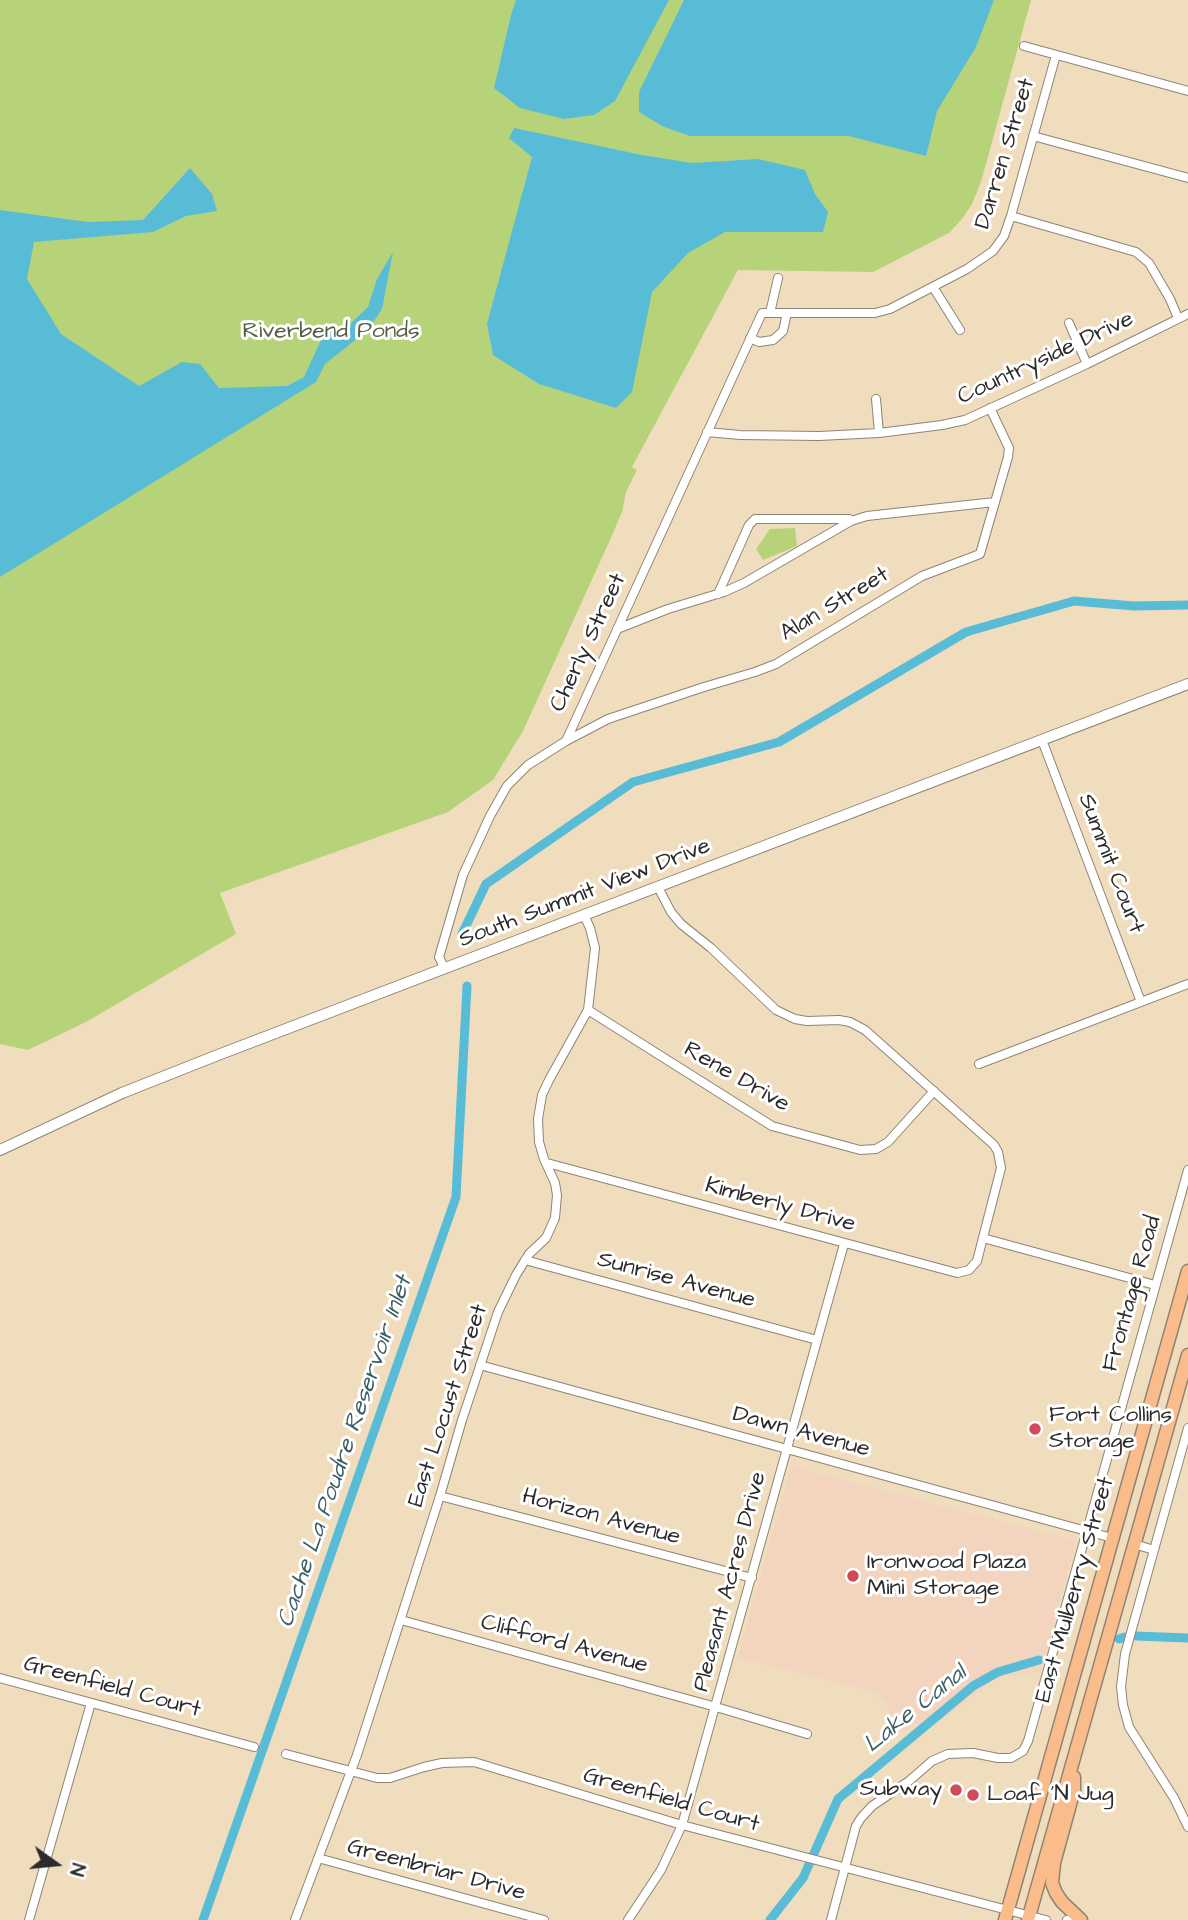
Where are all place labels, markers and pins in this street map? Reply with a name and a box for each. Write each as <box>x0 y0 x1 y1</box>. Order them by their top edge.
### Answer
place label: Fort Collins Storage <box>1049 1402 1172 1456</box>
marker: Fort Collins Storage <box>1027 1421 1043 1437</box>
place label: Ironwood Plaza Mini Storage <box>867 1549 1026 1603</box>
marker: Ironwood Plaza Mini Storage <box>845 1568 861 1584</box>
place label: Subway <box>860 1776 942 1804</box>
place label: Loaf 'N Jug <box>987 1781 1114 1809</box>
marker: Subway <box>948 1782 964 1798</box>
marker: Loaf 'N Jug <box>965 1787 981 1803</box>

